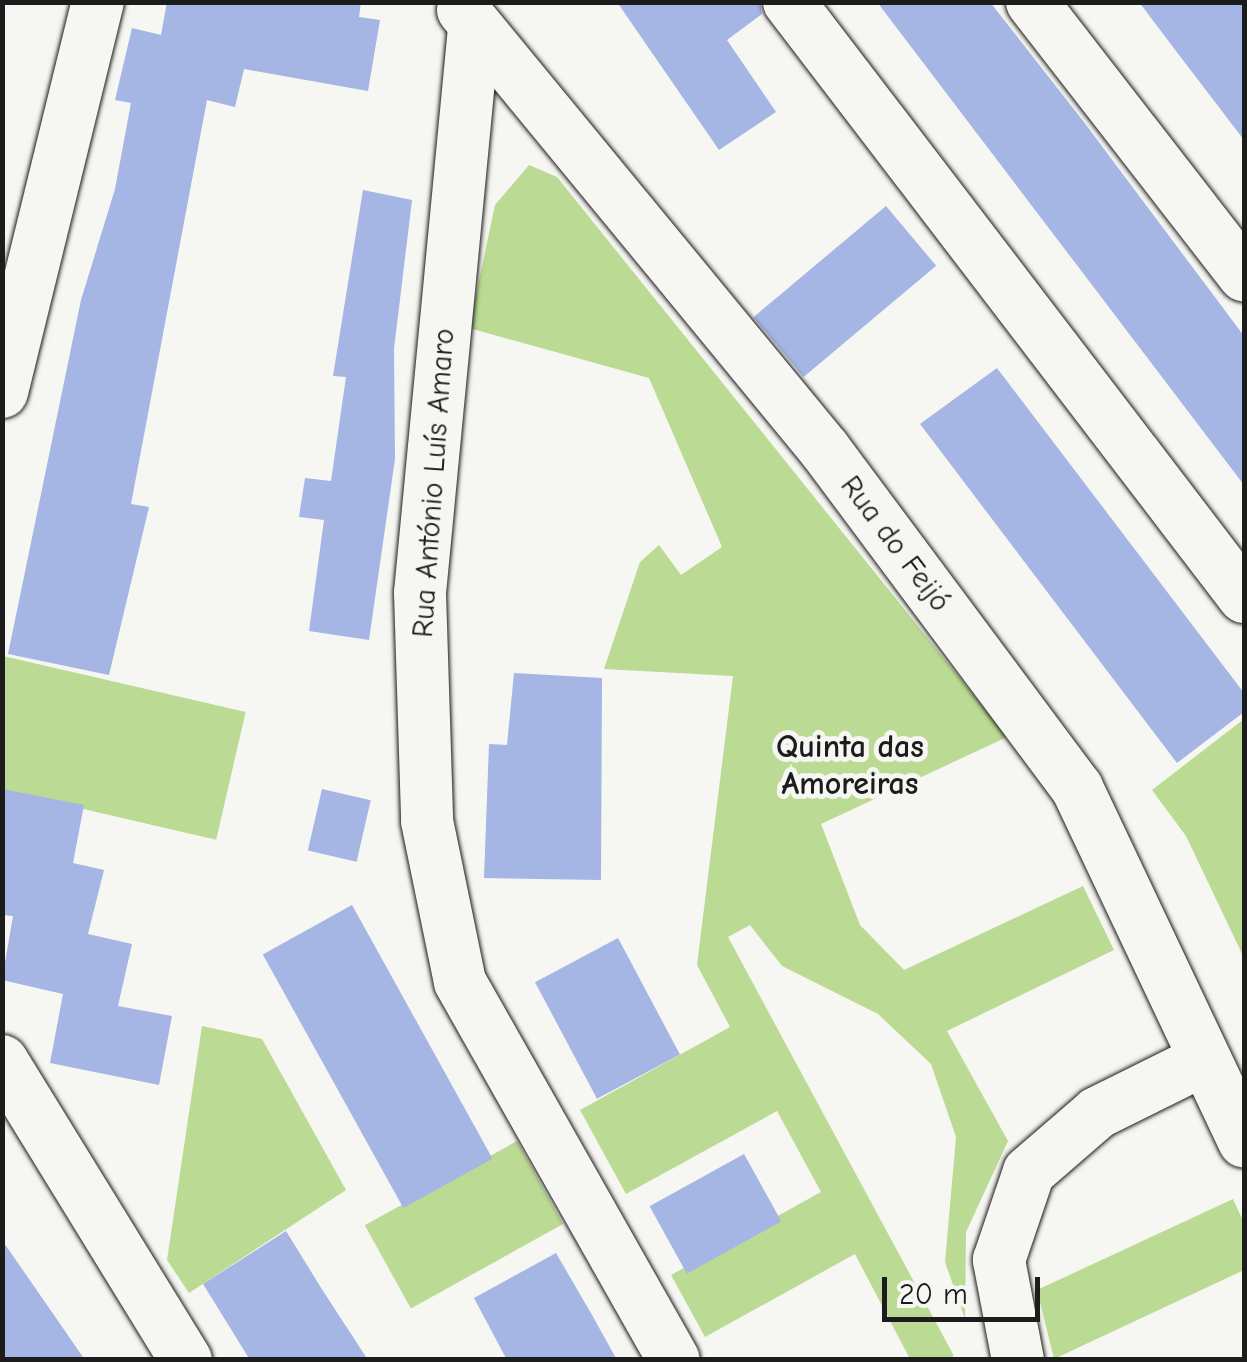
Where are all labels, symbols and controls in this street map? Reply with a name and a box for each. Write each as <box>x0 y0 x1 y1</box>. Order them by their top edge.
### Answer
street label: Rua António Luís Amaro <box>405 327 463 639</box>
street label: Rua do Feijó <box>832 469 958 619</box>
district label: Quinta das Amoreiras <box>776 729 924 804</box>
scale bar <box>887 1257 1044 1319</box>
text: 20 m <box>899 1277 968 1312</box>

